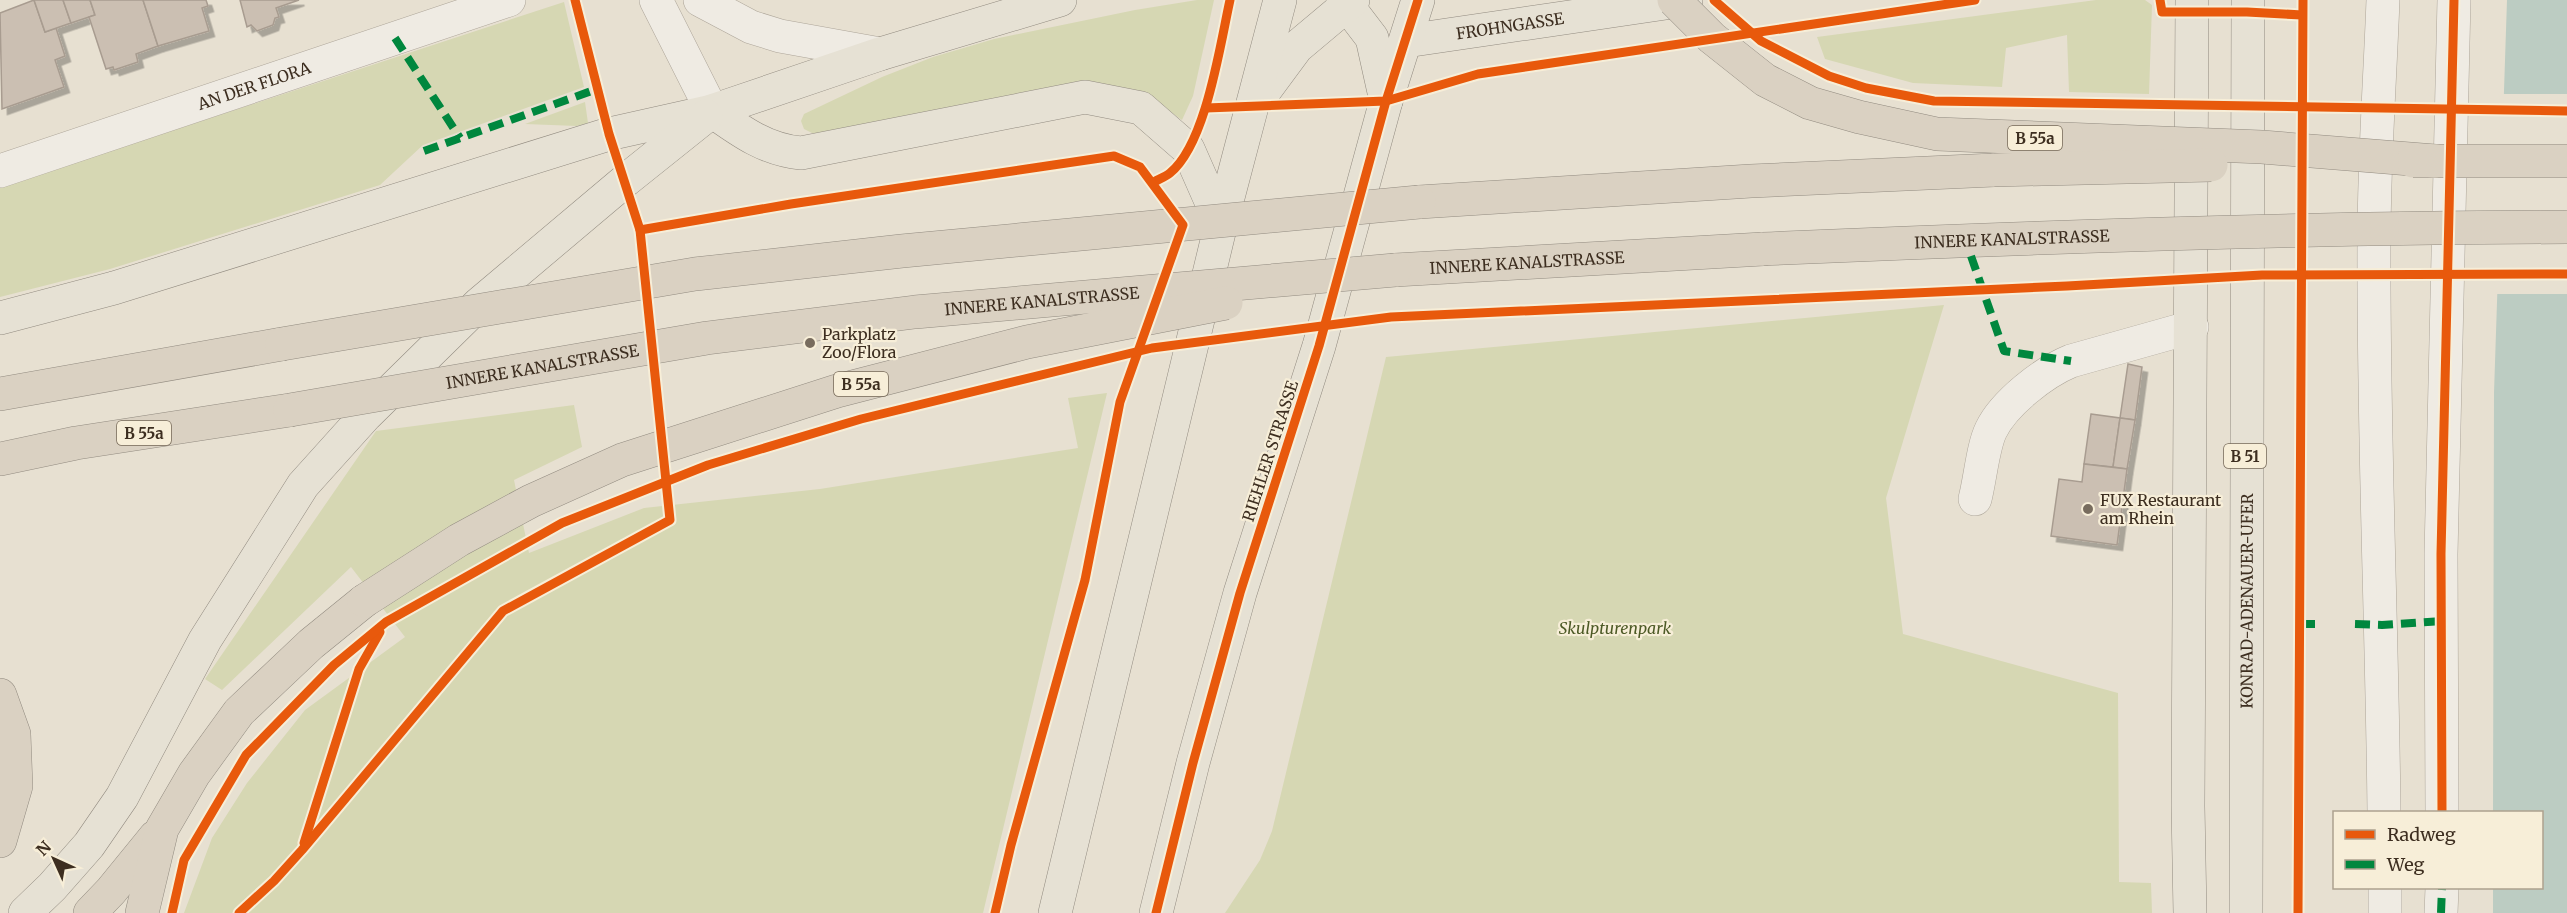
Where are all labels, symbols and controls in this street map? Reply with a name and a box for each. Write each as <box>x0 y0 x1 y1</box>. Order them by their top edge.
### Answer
street label: FROHNGASSE <box>1455 8 1566 44</box>
street label: AN DER FLORA <box>194 57 314 114</box>
road number: B 55a <box>2008 126 2062 150</box>
street label: INNERE KANALSTRASSE <box>1914 226 2111 253</box>
street label: INNERE KANALSTRASSE <box>1429 247 1626 278</box>
street label: INNERE KANALSTRASSE <box>944 282 1141 319</box>
place label: Parkplatz Zoo/Flora <box>822 324 897 362</box>
marker: Parkplatz Zoo/Flora <box>803 336 817 350</box>
street label: INNERE KANALSTRASSE <box>444 340 641 393</box>
road number: B 55a <box>834 372 888 396</box>
street label: RIEHLER STRASSE <box>1238 377 1303 524</box>
road number: B 55a <box>117 421 171 445</box>
road number: B 51 <box>2224 444 2266 468</box>
place label: FUX Restaurant am Rhein <box>2100 490 2222 528</box>
street label: KONRAD-ADENAUER-UFER <box>2236 492 2257 709</box>
marker: FUX Restaurant am Rhein <box>2081 502 2095 516</box>
park label: Skulpturenpark <box>1559 618 1671 638</box>
legend <box>2333 811 2543 889</box>
text: Radweg <box>2387 823 2456 846</box>
north arrow <box>24 829 84 889</box>
text: N <box>32 837 55 860</box>
text: Weg <box>2386 853 2425 876</box>

